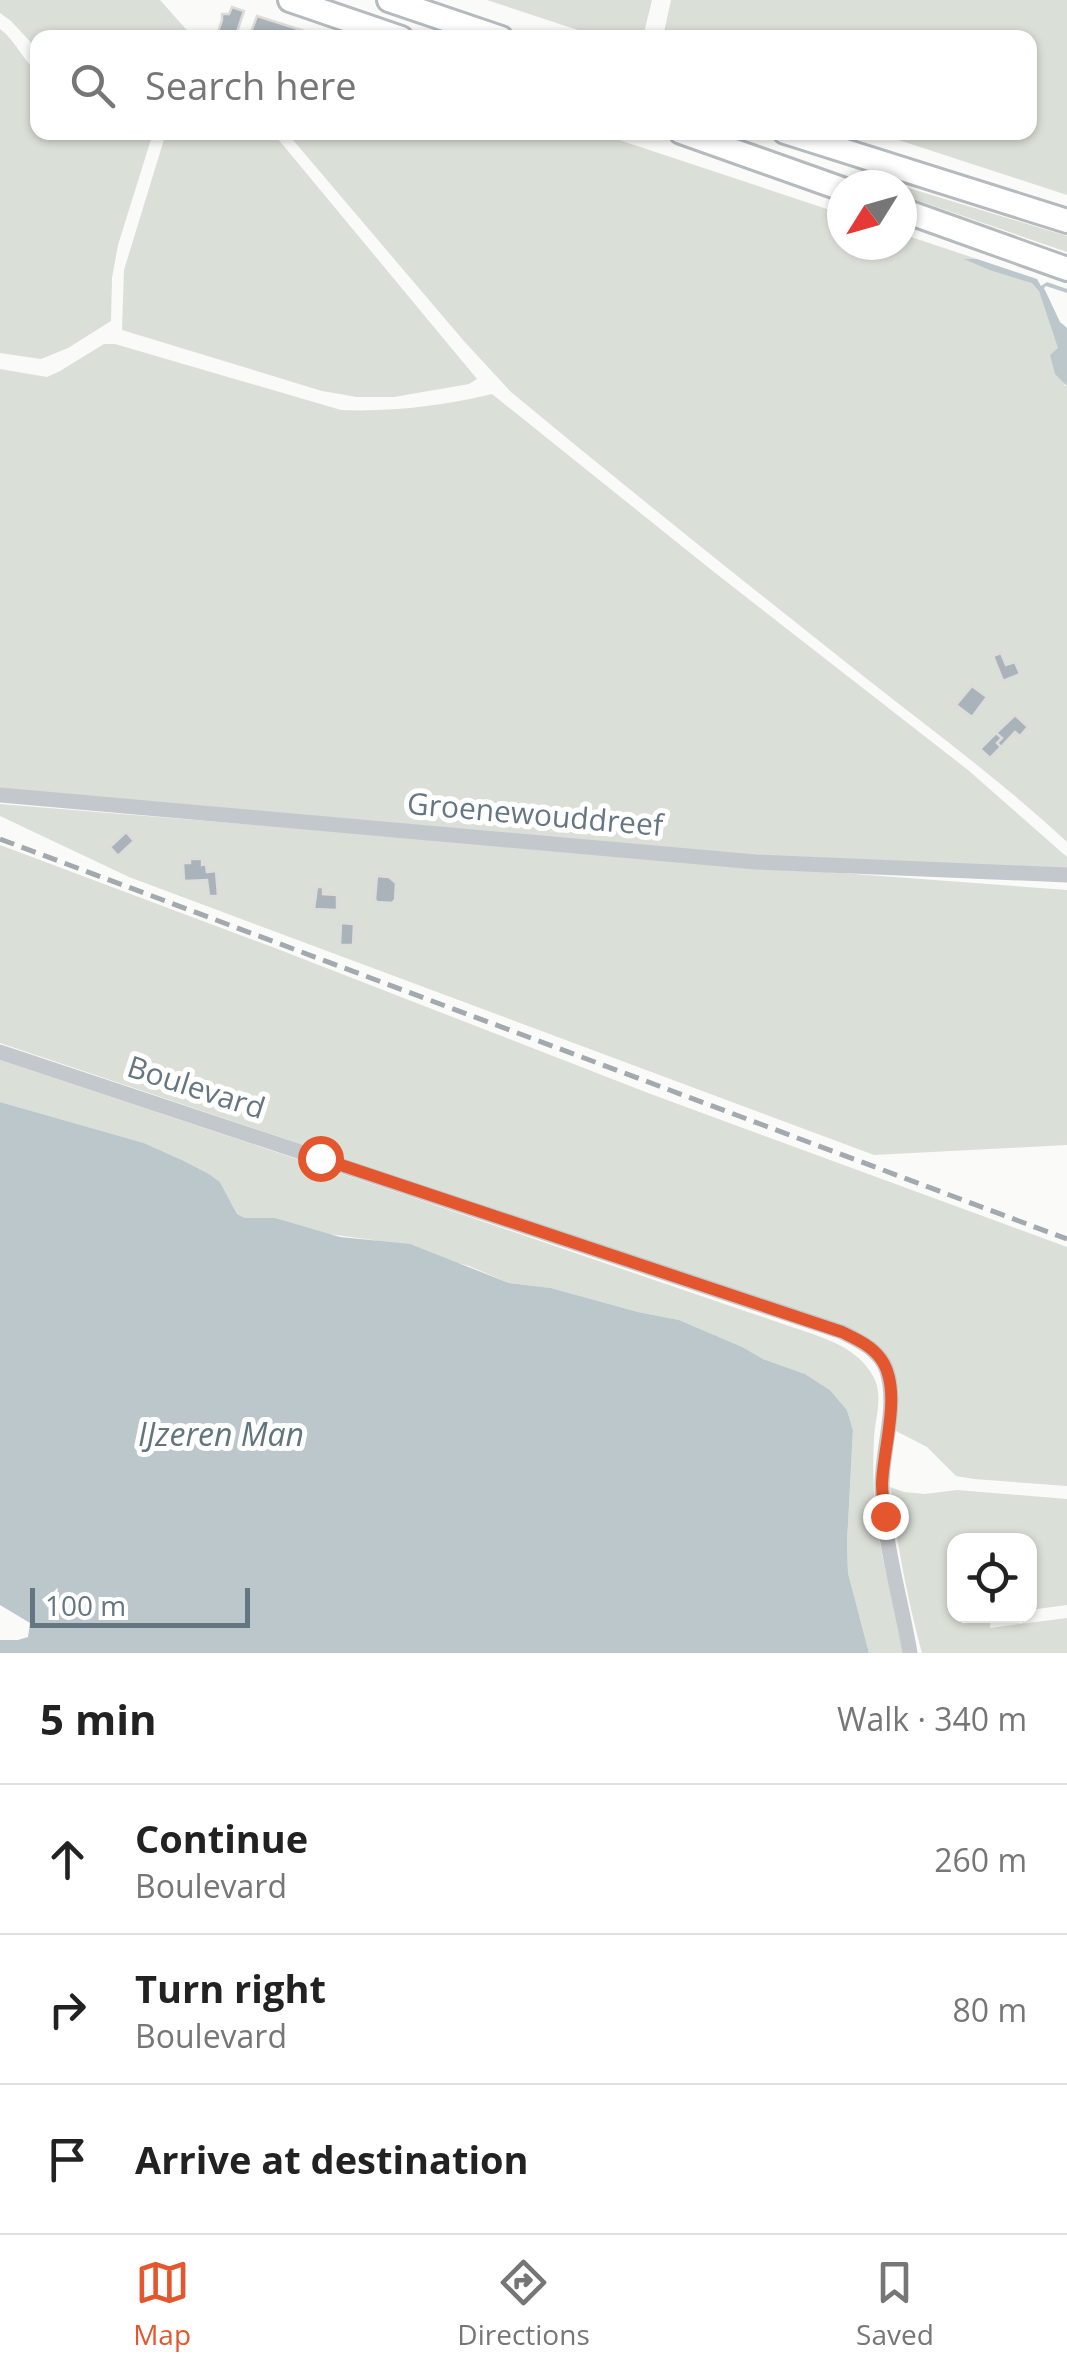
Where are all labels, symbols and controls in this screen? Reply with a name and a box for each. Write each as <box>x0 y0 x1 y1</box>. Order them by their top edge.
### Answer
search box <box>30 30 1037 140</box>
icon: search <box>65 58 120 113</box>
text: Search here <box>145 59 357 111</box>
north arrow <box>827 170 917 260</box>
street label: Groenewouddreef <box>406 782 667 845</box>
street label: Boulevard <box>122 1045 271 1128</box>
route start <box>298 1136 344 1182</box>
water label: IJzeren Man <box>138 1412 304 1455</box>
route end <box>863 1494 909 1540</box>
map controls <box>947 1533 1037 1623</box>
button: locate <box>947 1533 1037 1623</box>
scale bar <box>30 1583 250 1628</box>
text: 100 m <box>45 1586 126 1624</box>
text: 5 min <box>40 1690 157 1747</box>
text: Walk · 340 m <box>837 1697 1027 1740</box>
text: Continue <box>135 1812 308 1864</box>
icon: ahead <box>40 1832 95 1887</box>
text: 260 m <box>934 1838 1027 1881</box>
text: Boulevard <box>135 1864 287 1907</box>
text: Turn right <box>135 1962 326 2014</box>
icon: right <box>40 1982 95 2037</box>
text: 80 m <box>952 1988 1027 2031</box>
text: Boulevard <box>135 2014 287 2057</box>
icon: arrive <box>40 2132 95 2187</box>
text: Arrive at destination <box>135 2133 529 2185</box>
tab: Map <box>133 2255 191 2353</box>
tab: Directions <box>457 2255 590 2353</box>
tab: Saved <box>856 2255 934 2353</box>

